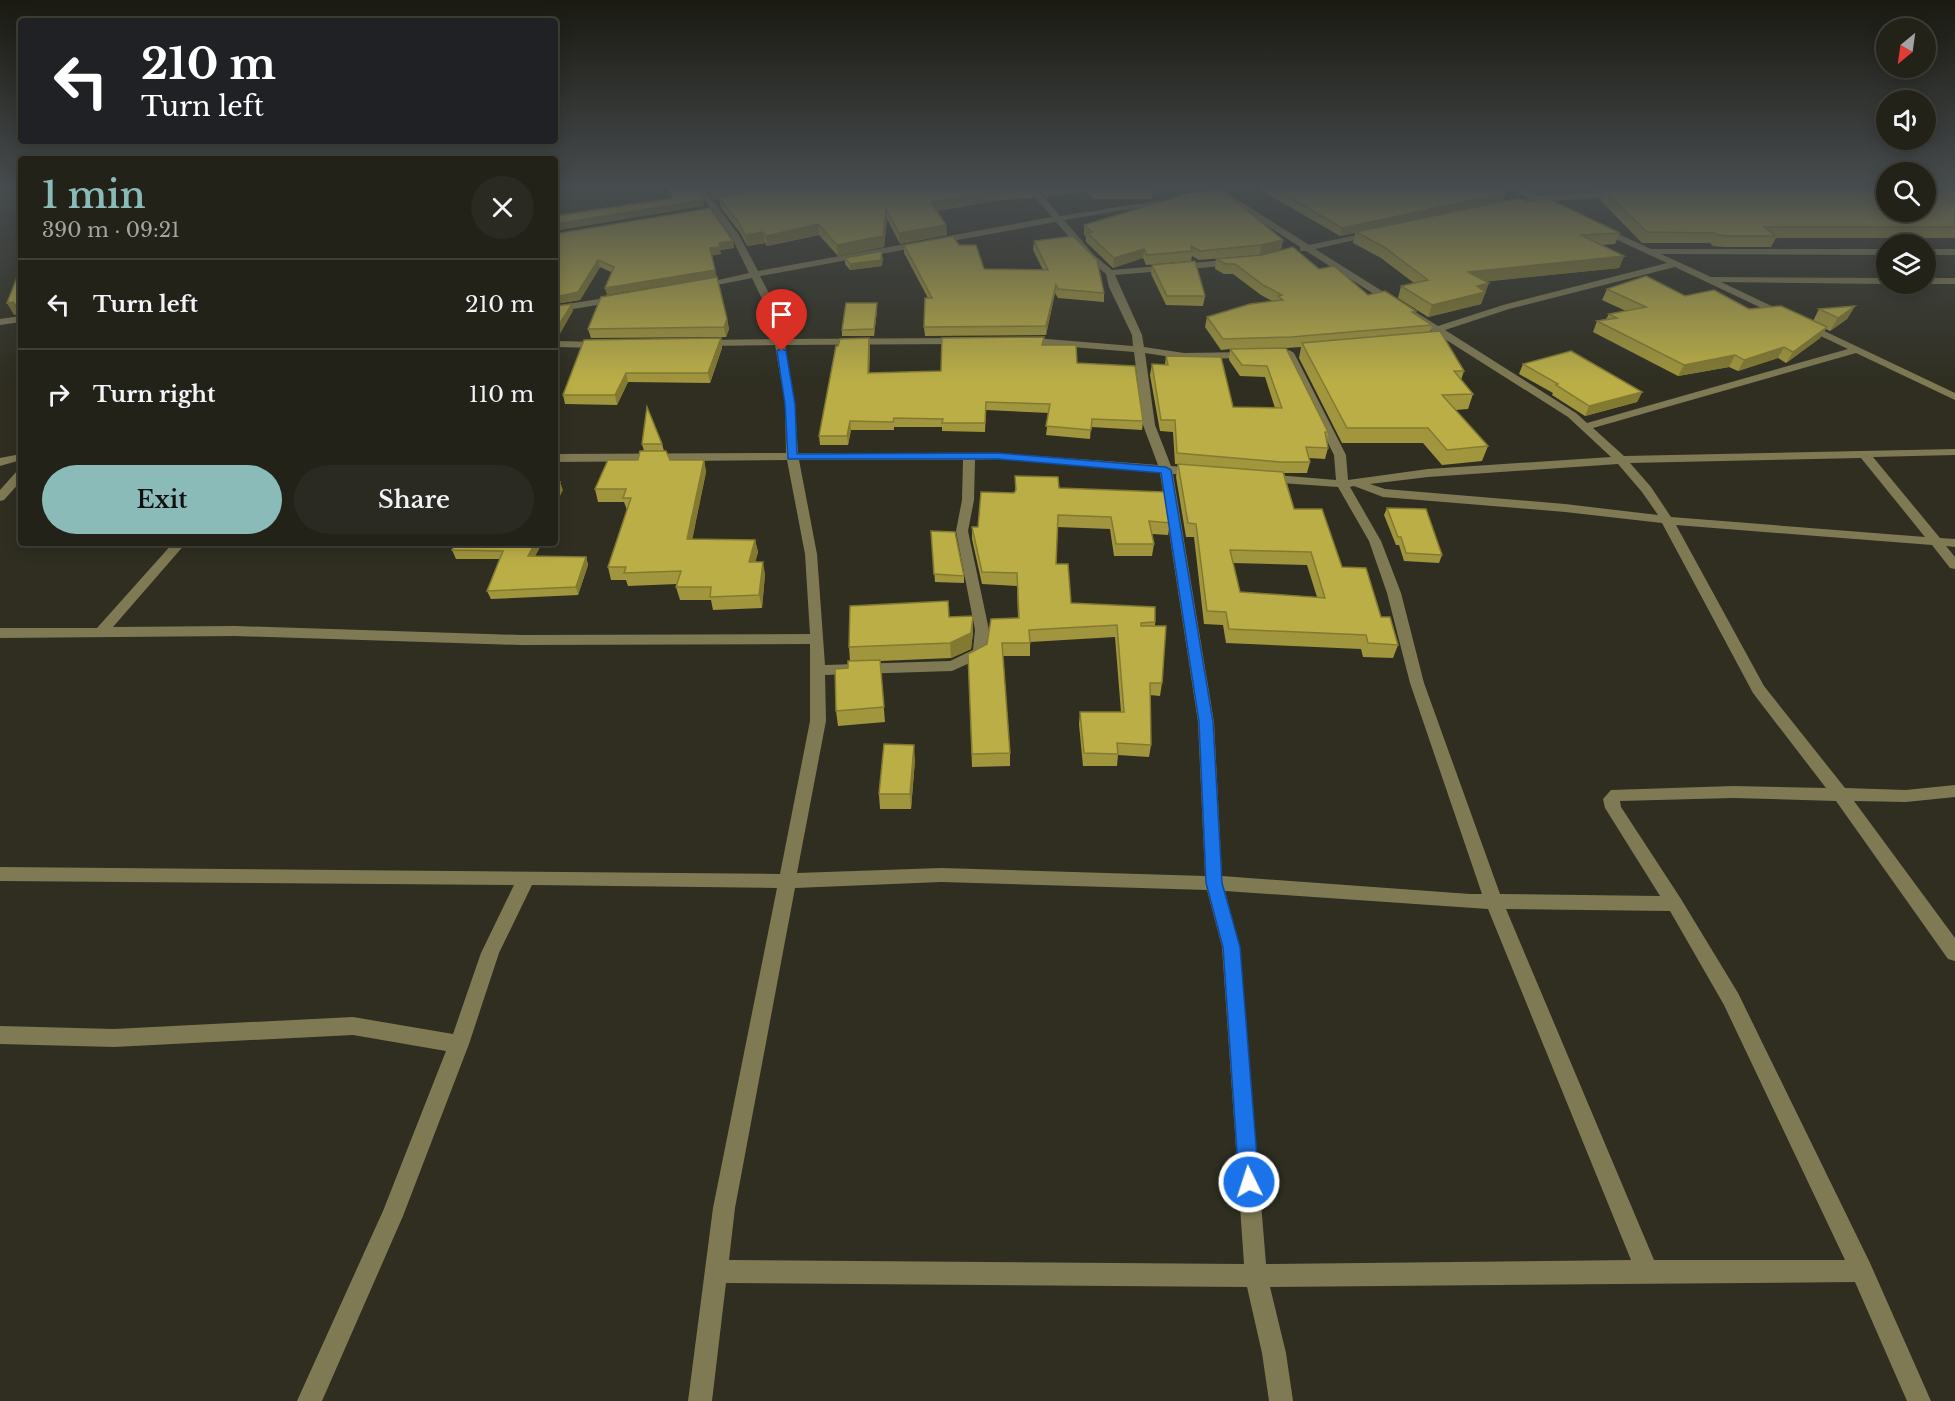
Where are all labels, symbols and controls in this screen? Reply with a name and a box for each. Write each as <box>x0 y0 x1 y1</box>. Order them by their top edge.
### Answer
north arrow <box>1876 18 1936 78</box>
map controls <box>1876 18 1936 294</box>
text: 210 m <box>141 38 276 90</box>
icon: left <box>42 42 120 120</box>
text: Turn left <box>141 90 264 123</box>
button: sound <box>1876 90 1936 150</box>
button: search <box>1876 162 1936 222</box>
text: 1 min <box>42 173 146 218</box>
button: close <box>471 176 534 239</box>
text: 390 m · 09:21 <box>42 218 180 242</box>
button: layers <box>1876 234 1936 294</box>
icon: left <box>42 288 75 321</box>
pin <box>756 289 807 351</box>
text: Turn left <box>93 291 198 318</box>
text: 210 m <box>465 291 534 318</box>
icon: arrive <box>765 298 798 331</box>
icon: right <box>42 378 75 411</box>
text: Turn right <box>93 381 215 408</box>
text: 110 m <box>469 381 534 408</box>
button: Exit <box>42 465 282 534</box>
button: Share <box>294 465 534 534</box>
position arrow <box>1217 1150 1281 1214</box>

